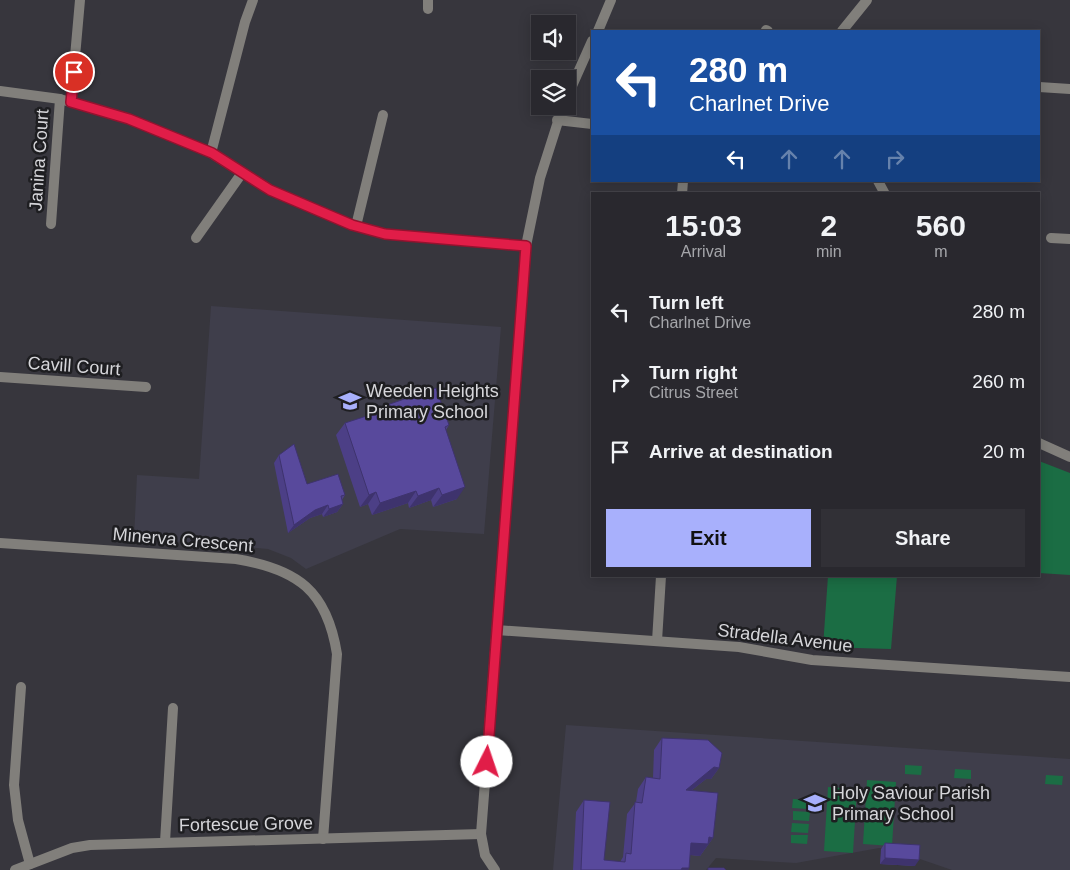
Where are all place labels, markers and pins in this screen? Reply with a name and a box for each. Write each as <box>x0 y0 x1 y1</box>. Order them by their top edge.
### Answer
pin <box>53 51 95 93</box>
place label: Weeden Heights Primary School <box>366 381 499 422</box>
school or university icon: Weeden Heights Primary School <box>337 388 363 414</box>
place label: Holy Saviour Parish Primary School <box>832 783 990 824</box>
school or university icon: Holy Saviour Parish Primary School <box>802 790 828 816</box>

